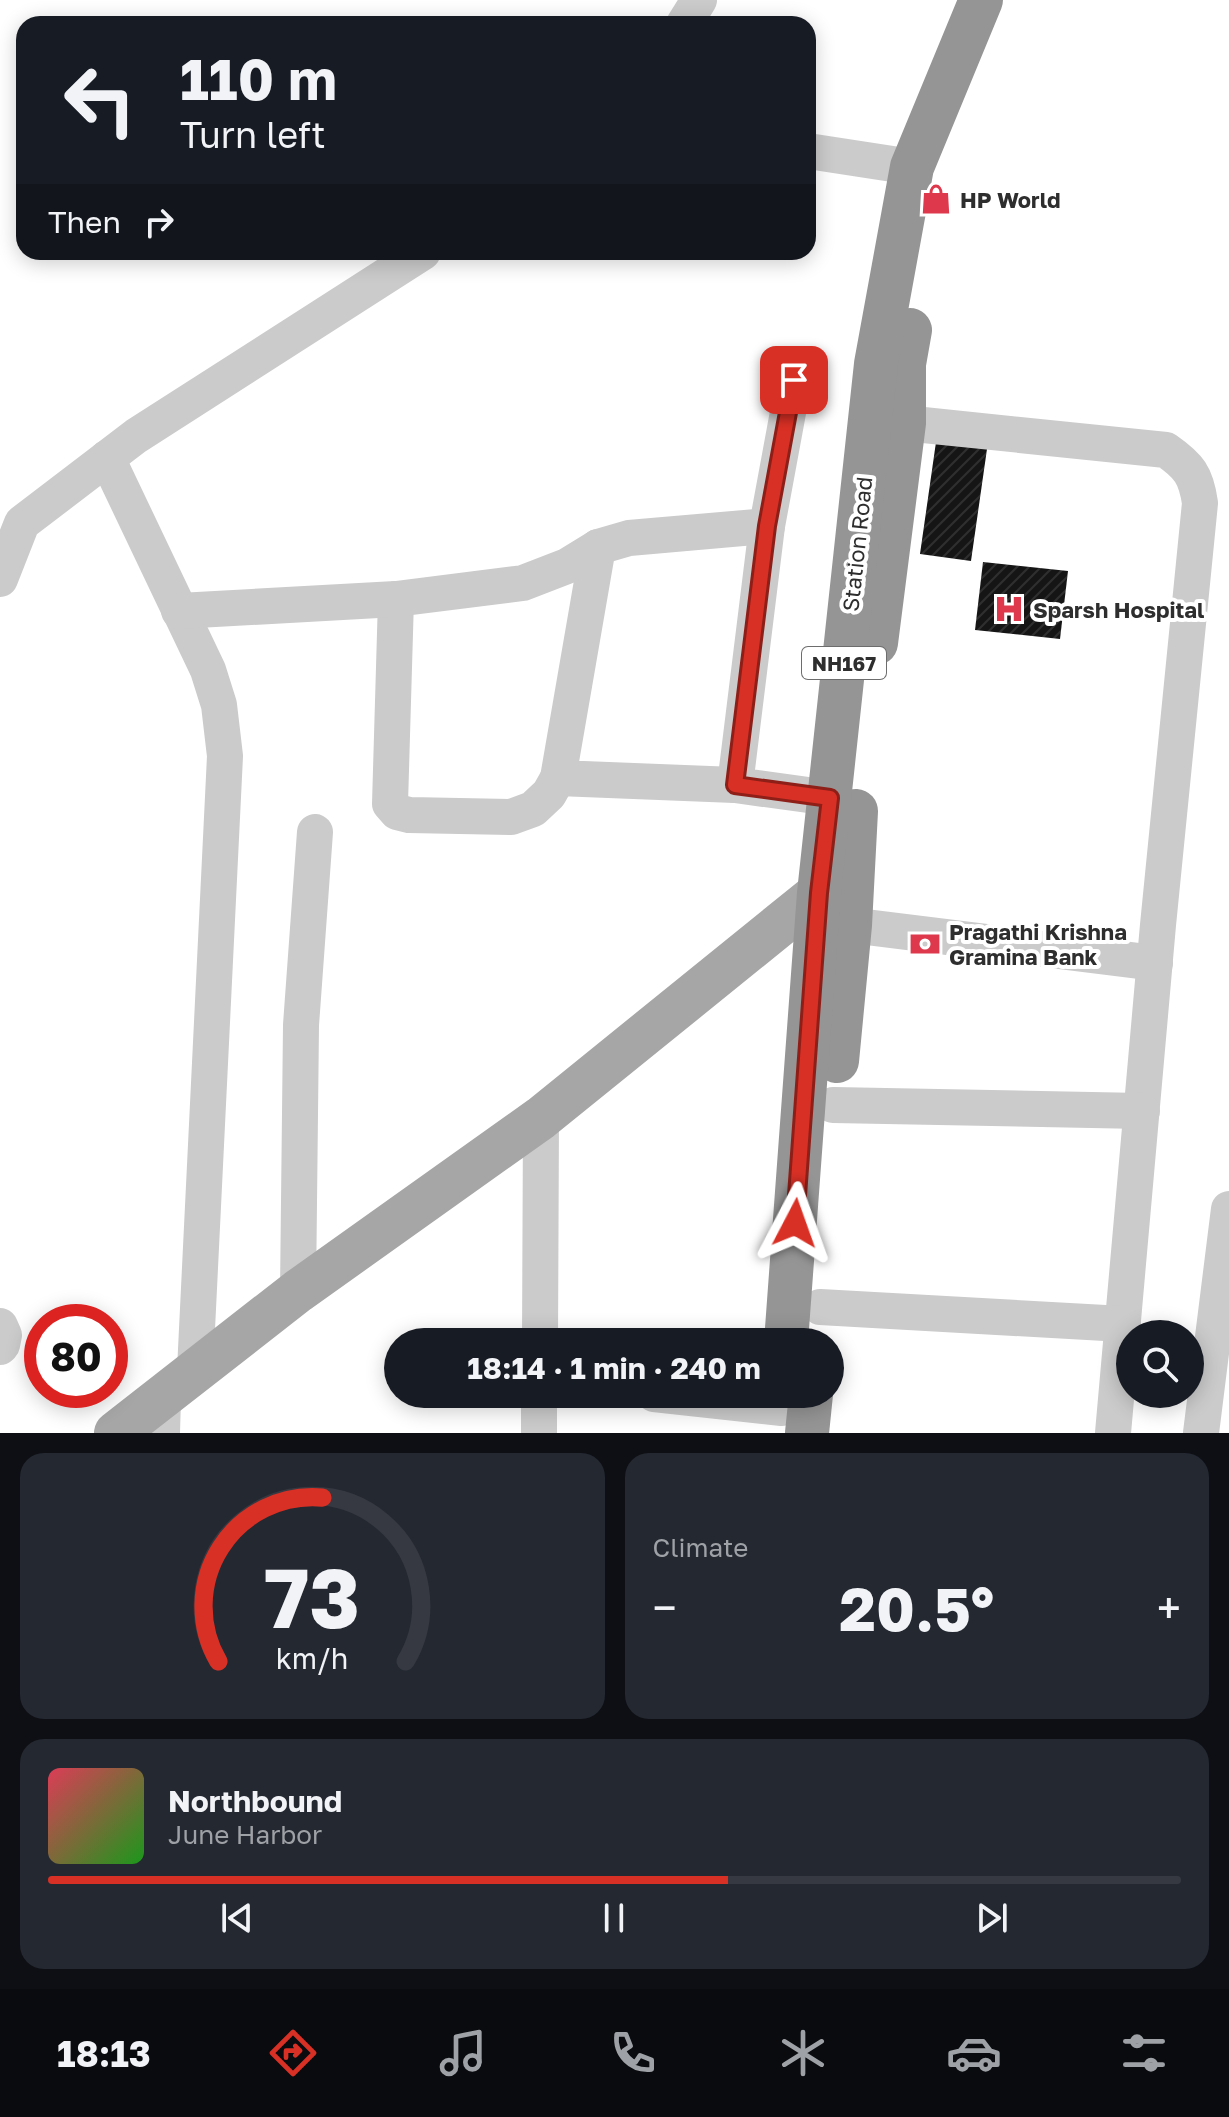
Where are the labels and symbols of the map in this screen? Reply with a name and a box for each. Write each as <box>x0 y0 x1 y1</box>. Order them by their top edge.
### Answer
shop icon: HP World <box>919 182 953 216</box>
place label: HP World <box>960 186 1060 213</box>
pin <box>760 346 828 414</box>
street label: Station Road <box>836 475 878 613</box>
hospital icon: Sparsh Hospital <box>992 592 1026 626</box>
place label: Sparsh Hospital <box>1033 596 1204 623</box>
road number: NH167 <box>802 647 886 679</box>
place label: Pragathi Krishna Gramina Bank <box>949 918 1127 970</box>
bank icon: Pragathi Krishna Gramina Bank <box>908 927 942 961</box>
position arrow <box>753 1181 837 1265</box>
speed limit sign: 80 <box>24 1304 128 1408</box>

